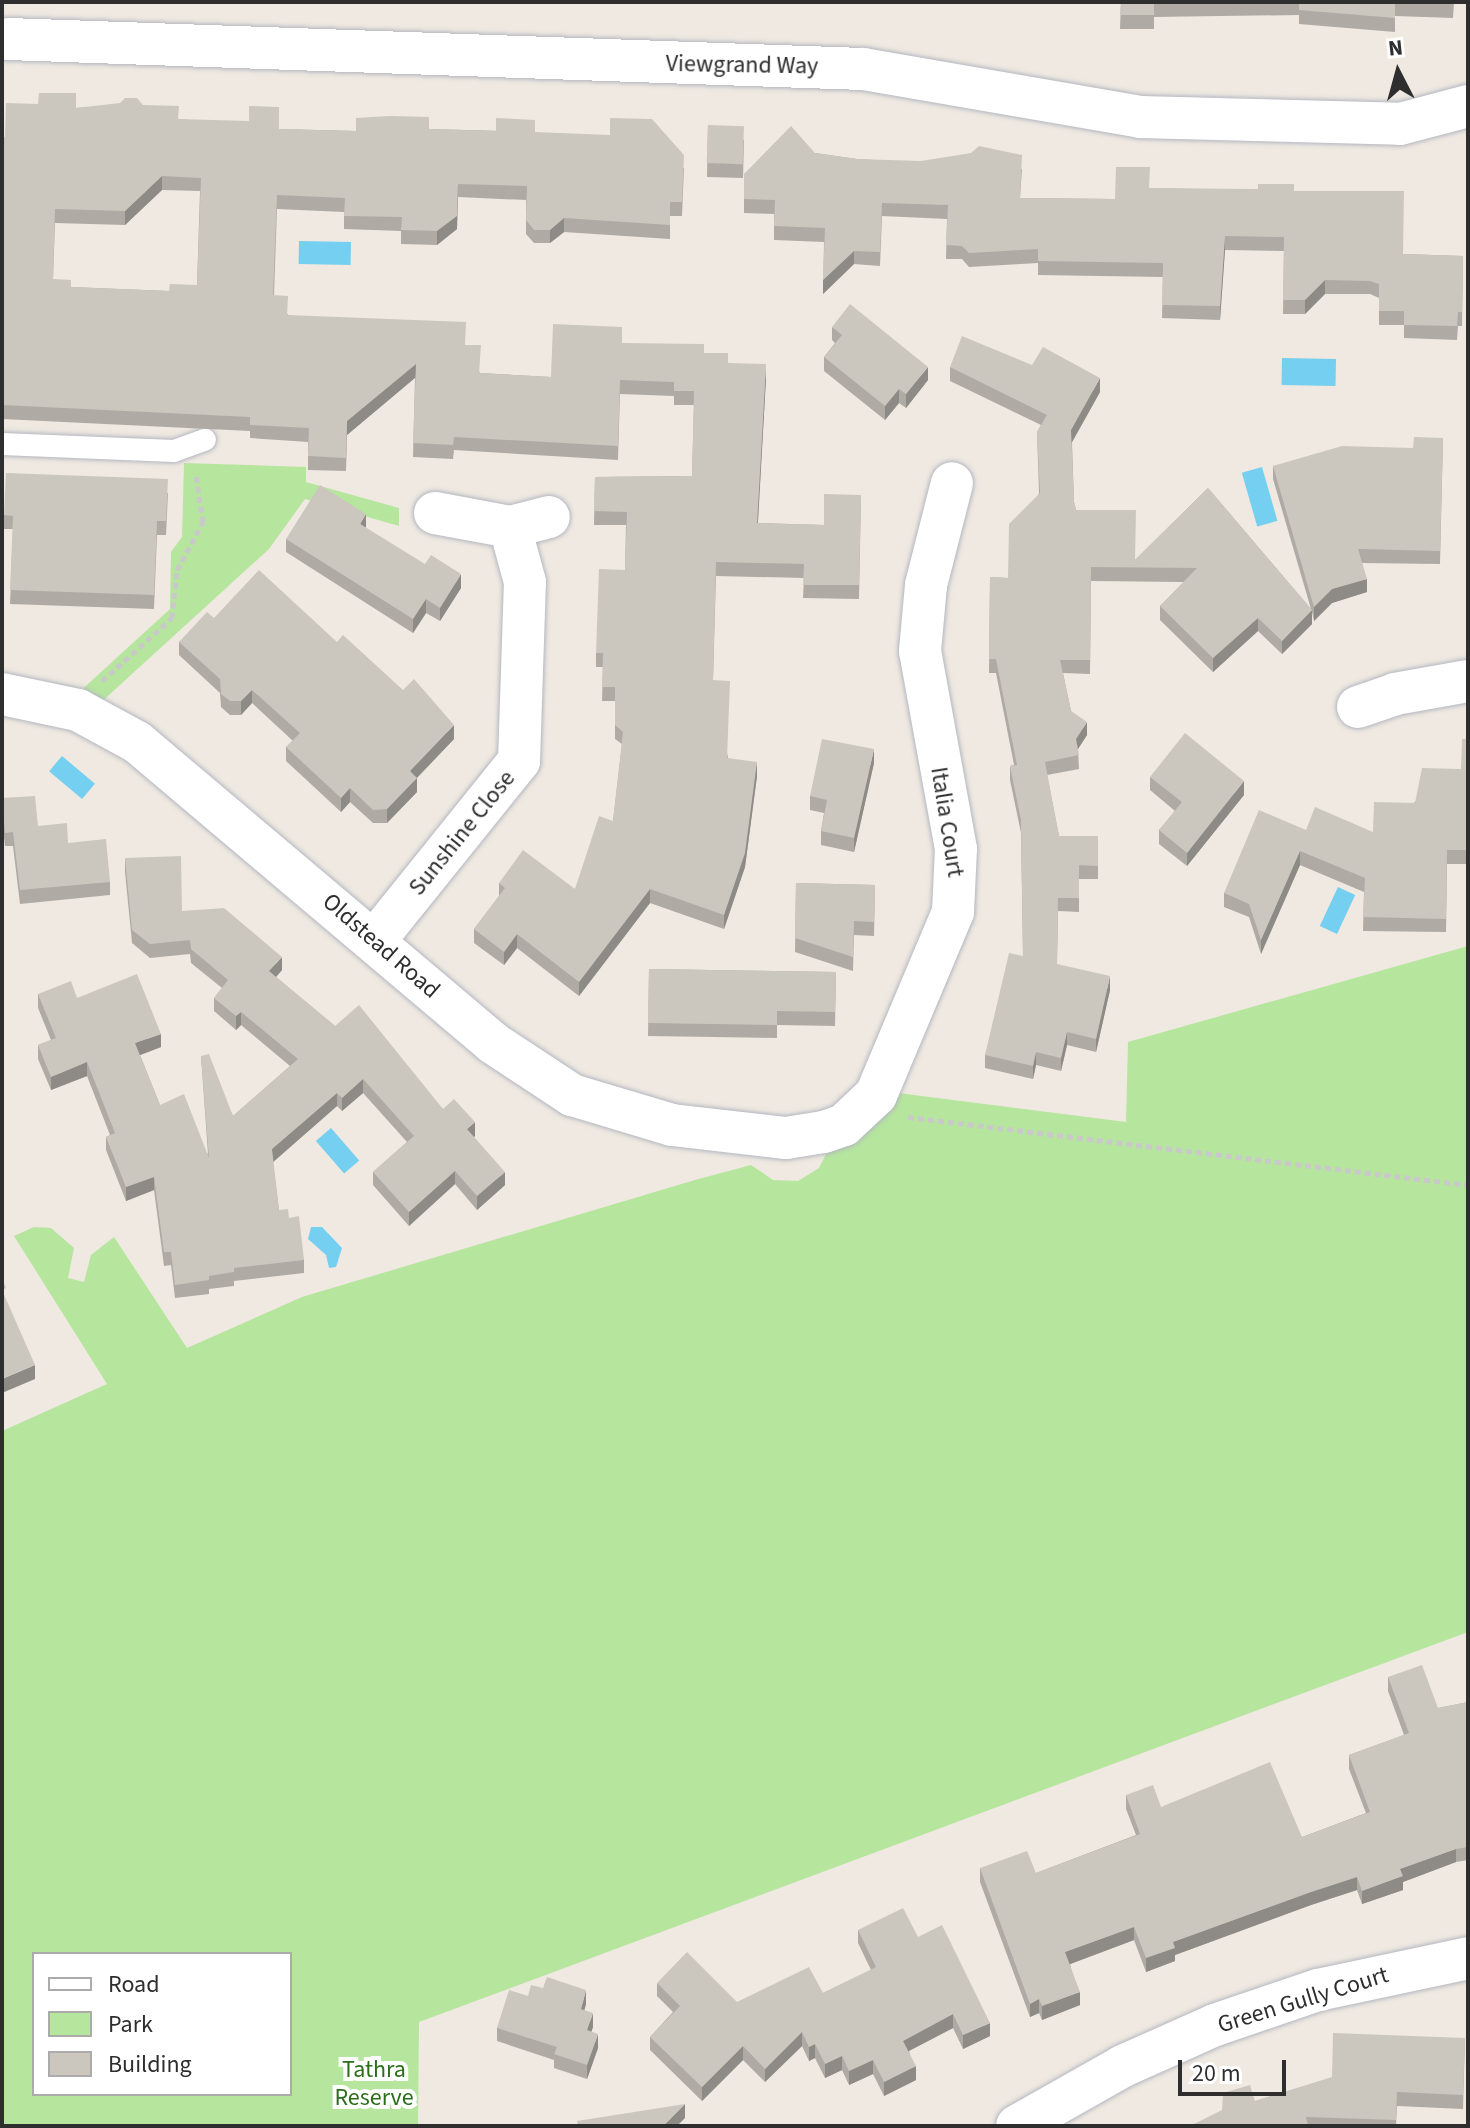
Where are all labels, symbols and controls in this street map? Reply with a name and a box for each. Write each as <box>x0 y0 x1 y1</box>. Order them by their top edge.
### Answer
text: N <box>1387 31 1404 65</box>
north arrow <box>1358 32 1438 112</box>
street label: Viewgrand Way <box>665 49 819 81</box>
street label: Sunshine Close <box>403 765 521 901</box>
street label: Italia Court <box>924 765 970 879</box>
street label: Oldstead Road <box>316 887 446 1005</box>
legend <box>32 1952 292 2096</box>
street label: Green Gully Court <box>1214 1960 1392 2040</box>
text: Road <box>108 1967 160 2002</box>
text: Park <box>108 2007 153 2042</box>
scale bar <box>1182 2044 1290 2094</box>
text: Building <box>108 2047 192 2082</box>
park label: Tathra Reserve <box>334 2056 414 2112</box>
text: 20 m <box>1192 2056 1241 2091</box>

